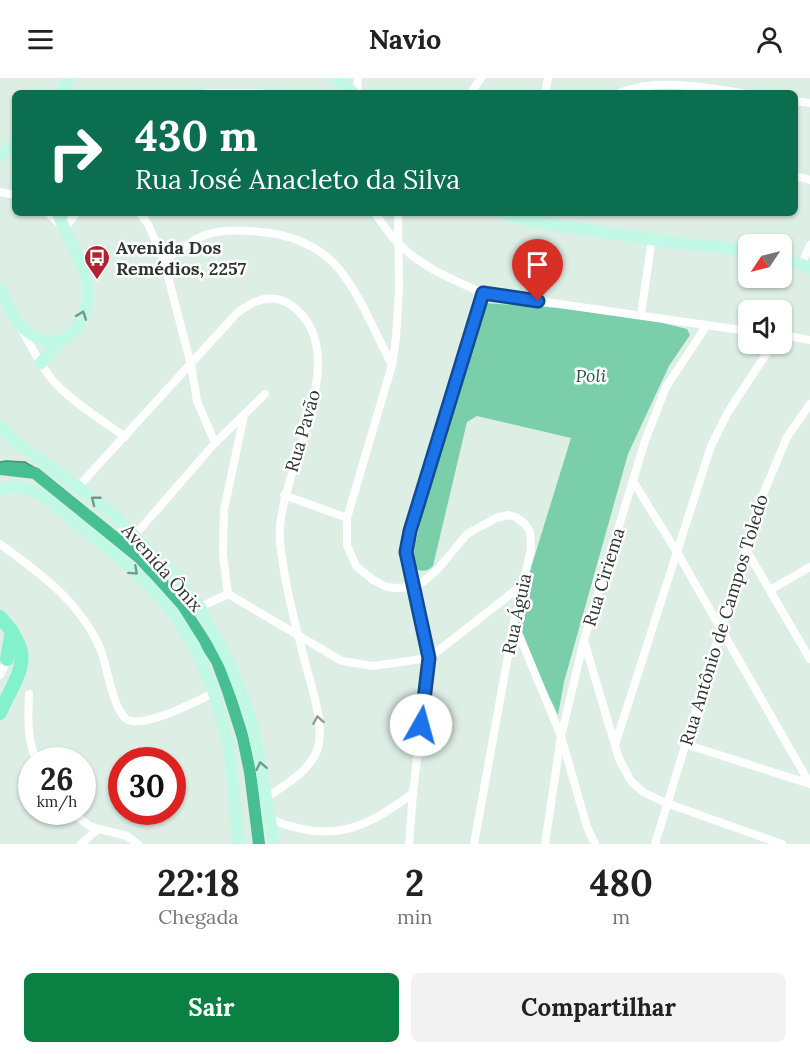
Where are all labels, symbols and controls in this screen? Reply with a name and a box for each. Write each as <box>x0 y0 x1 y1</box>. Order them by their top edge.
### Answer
text: Navio <box>369 22 441 56</box>
icon: menu <box>24 23 57 56</box>
icon: person <box>753 23 786 56</box>
text: 430 m <box>135 109 258 163</box>
icon: right <box>36 114 114 192</box>
text: Rua José Anacleto da Silva <box>135 162 460 196</box>
north arrow <box>738 234 792 288</box>
map controls <box>738 234 792 354</box>
place label: Avenida Dos Remédios, 2257 <box>116 236 247 280</box>
pin <box>512 239 563 301</box>
bus stop icon: Avenida Dos Remédios, 2257 <box>82 243 112 281</box>
icon: arrive <box>521 248 554 281</box>
button: sound <box>738 300 792 354</box>
one-way arrow <box>75 311 88 321</box>
park label: Poli <box>576 364 607 387</box>
street label: Rua Pavão <box>280 387 325 475</box>
street label: Rua Antônio de Campos Toledo <box>674 491 773 748</box>
one-way arrow <box>91 497 102 508</box>
street label: Avenida Ônix <box>116 518 208 617</box>
street label: Rua Ciriema <box>578 525 629 629</box>
one-way arrow <box>128 564 138 575</box>
street label: Rua Águia <box>497 571 536 657</box>
position arrow <box>389 693 453 757</box>
one-way arrow <box>312 715 325 725</box>
speed limit sign: 30 <box>108 747 186 825</box>
text: 26 <box>40 760 74 798</box>
one-way arrow <box>255 761 268 771</box>
text: km/h <box>37 792 77 811</box>
text: 22:18 <box>157 860 240 906</box>
text: 2 <box>405 860 424 906</box>
text: 480 <box>590 860 653 906</box>
text: Chegada <box>158 904 239 929</box>
text: min <box>397 904 433 929</box>
text: m <box>612 904 630 929</box>
button: Sair <box>24 973 399 1042</box>
button: Compartilhar <box>411 973 786 1042</box>

